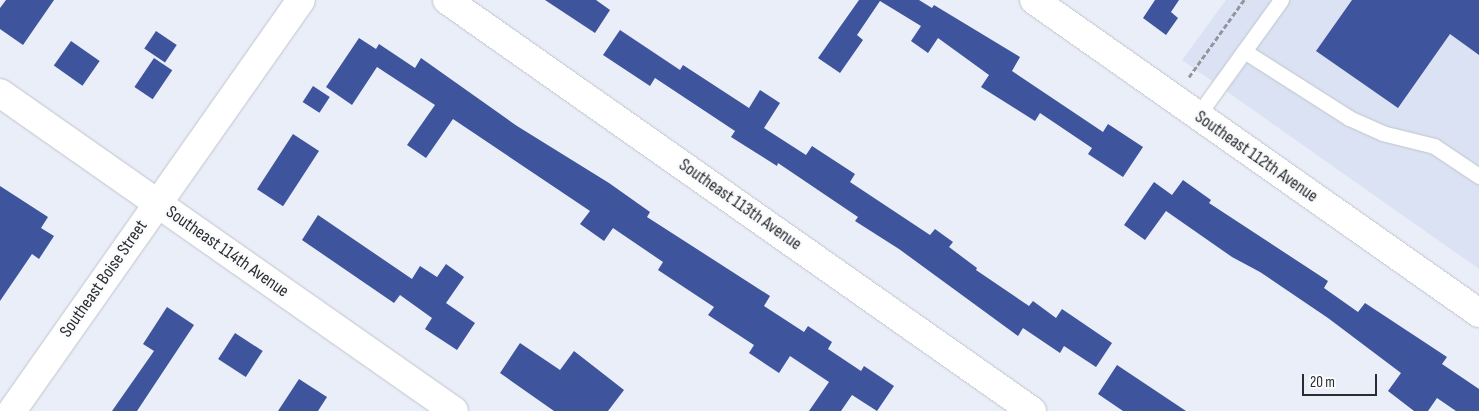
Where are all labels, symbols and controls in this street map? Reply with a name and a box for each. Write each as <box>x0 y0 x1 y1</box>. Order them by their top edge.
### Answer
street label: Southeast 112th Avenue <box>1190 107 1322 207</box>
street label: Southeast 113th Avenue <box>674 155 806 255</box>
street label: Southeast 114th Avenue <box>161 202 293 302</box>
street label: Southeast Boise Street <box>56 216 152 342</box>
scale bar <box>1304 364 1379 396</box>
text: 20 m <box>1310 373 1335 392</box>

